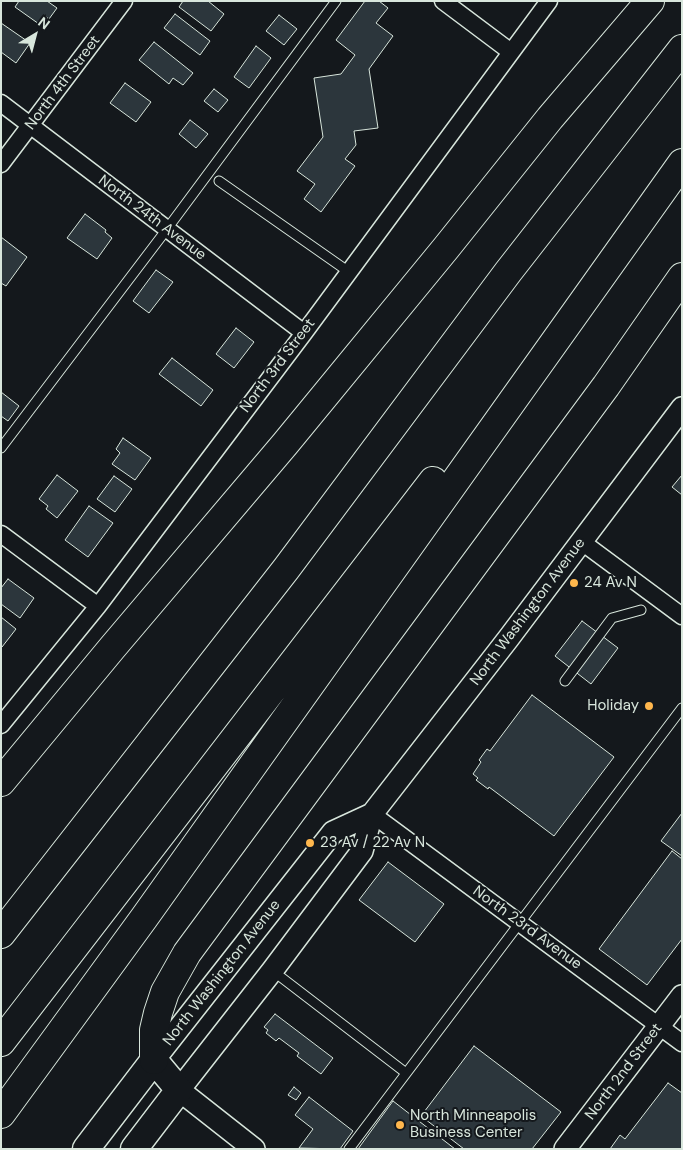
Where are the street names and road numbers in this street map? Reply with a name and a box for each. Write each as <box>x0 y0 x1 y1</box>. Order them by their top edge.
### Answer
street label: North 4th Street <box>22 32 104 134</box>
street label: North 24th Avenue <box>95 172 209 264</box>
street label: North 3rd Street <box>237 315 319 417</box>
street label: North Washington Avenue <box>467 535 589 689</box>
street label: North 23rd Avenue <box>469 882 585 974</box>
street label: North Washington Avenue <box>159 896 285 1050</box>
street label: North 2nd Street <box>582 1020 666 1124</box>

